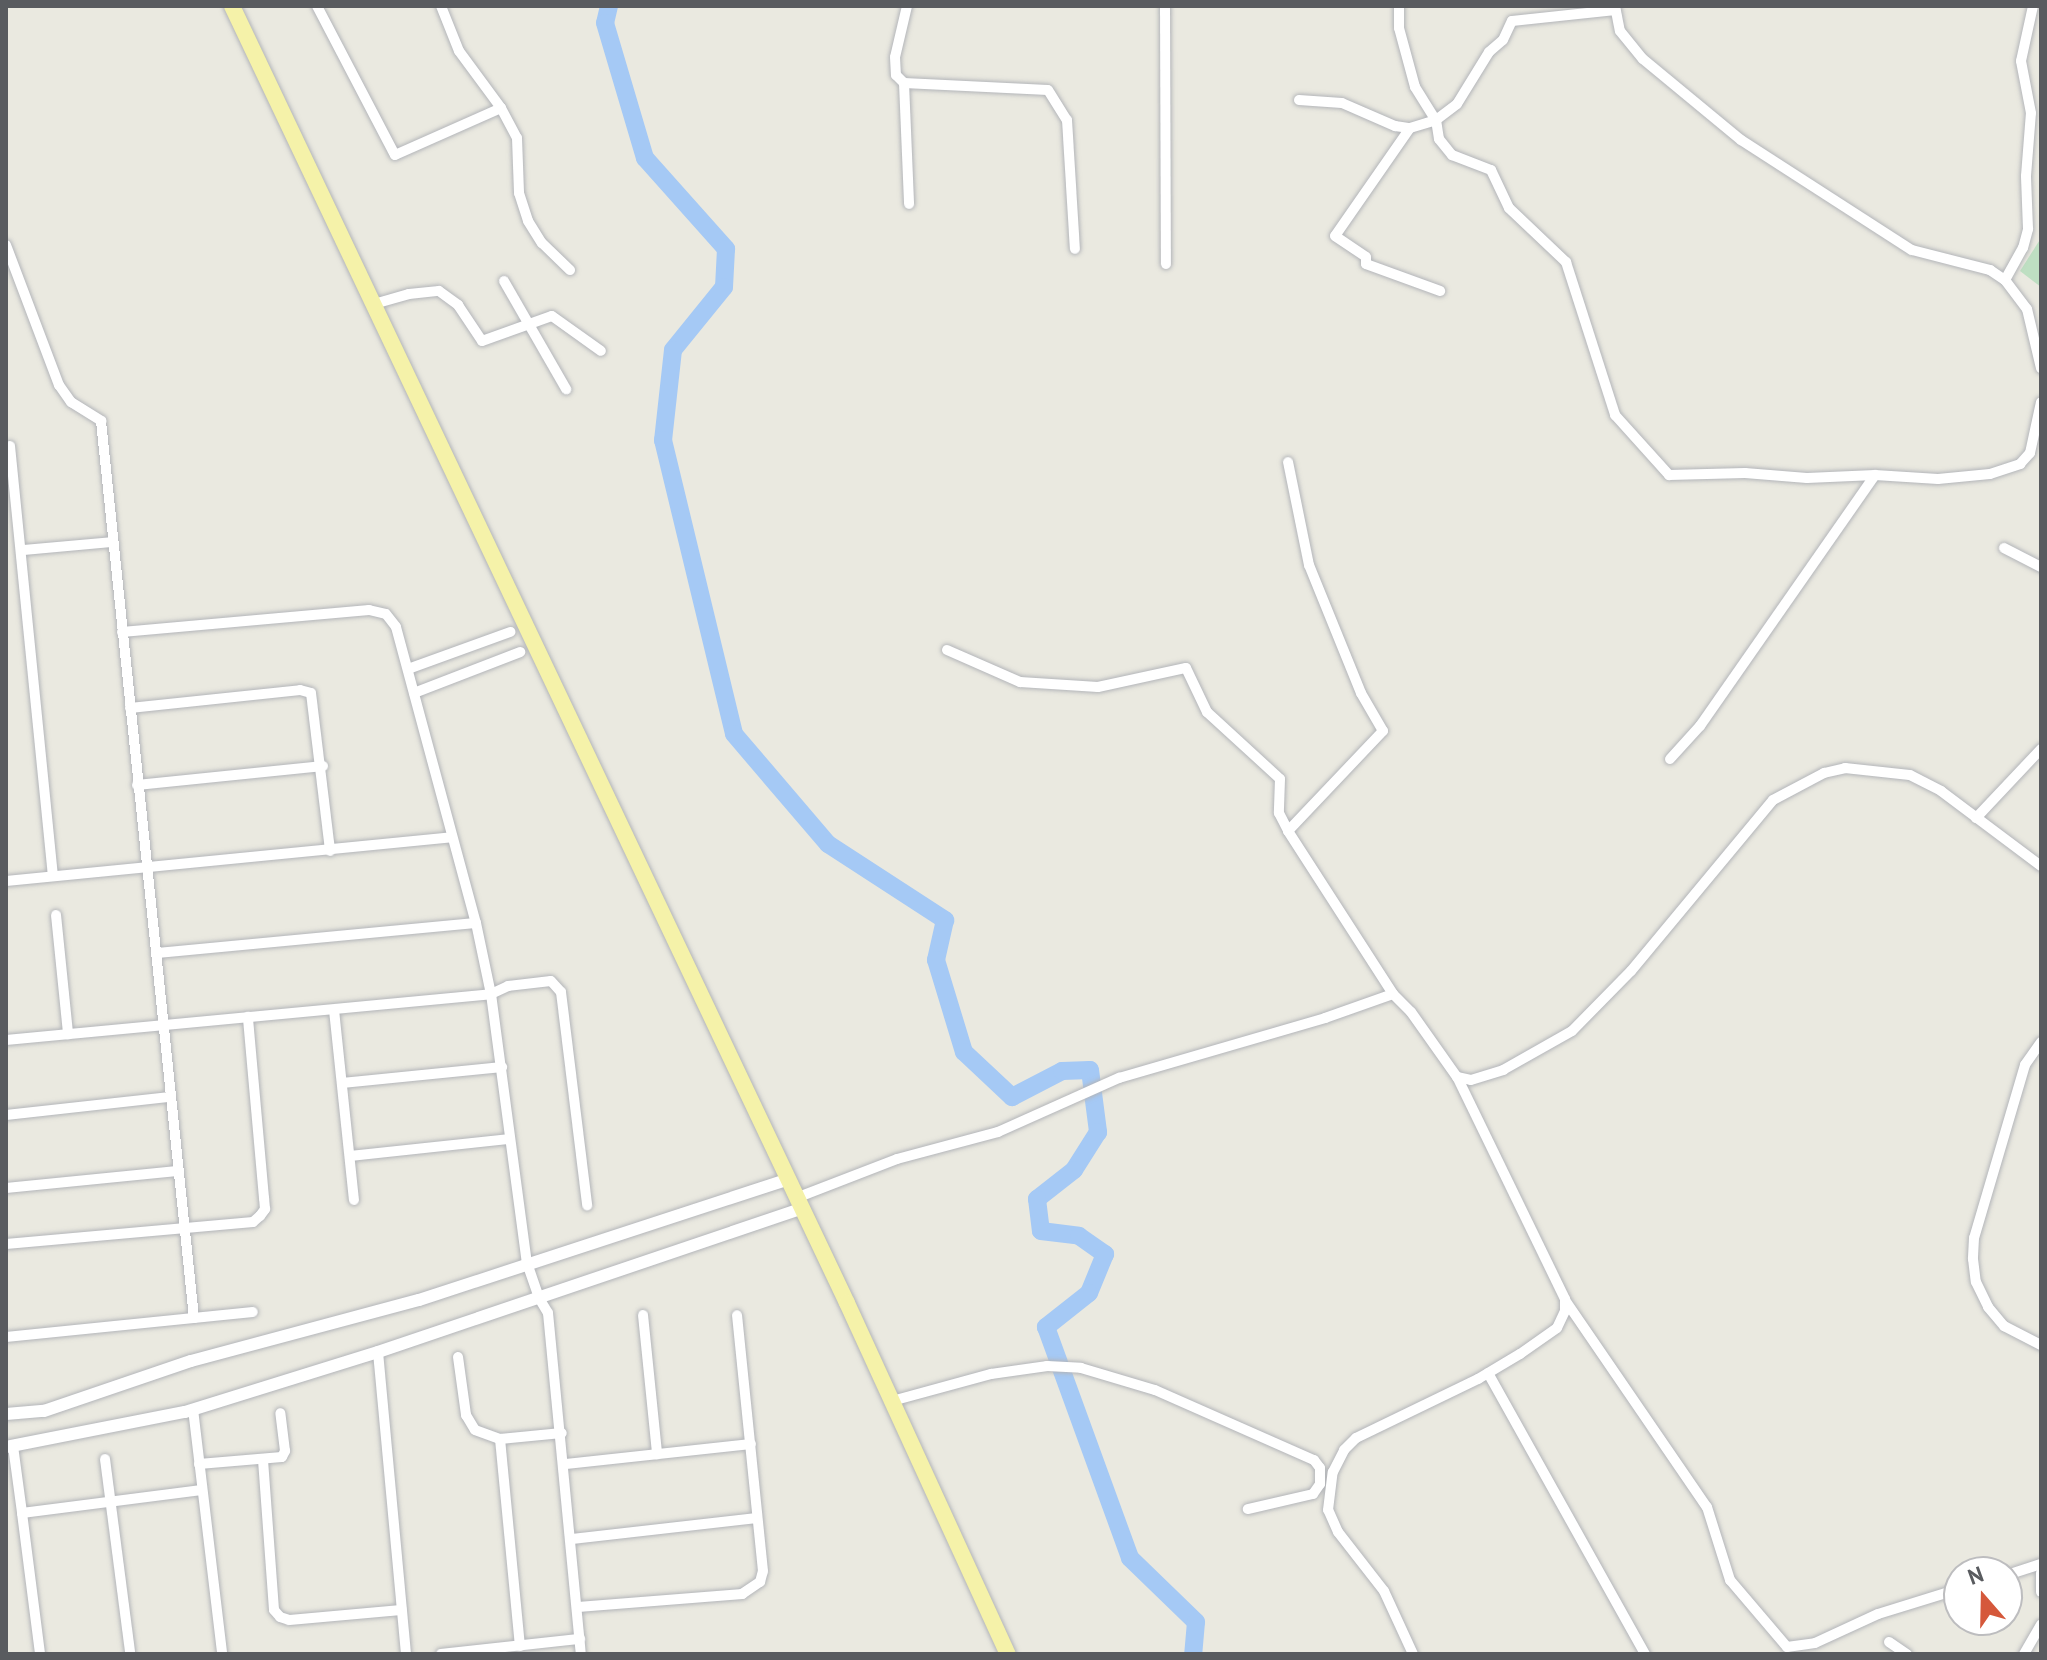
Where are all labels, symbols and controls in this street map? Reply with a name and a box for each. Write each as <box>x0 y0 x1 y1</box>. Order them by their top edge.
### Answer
north arrow <box>1943 1556 2023 1636</box>
text: N <box>1964 1560 1987 1591</box>

